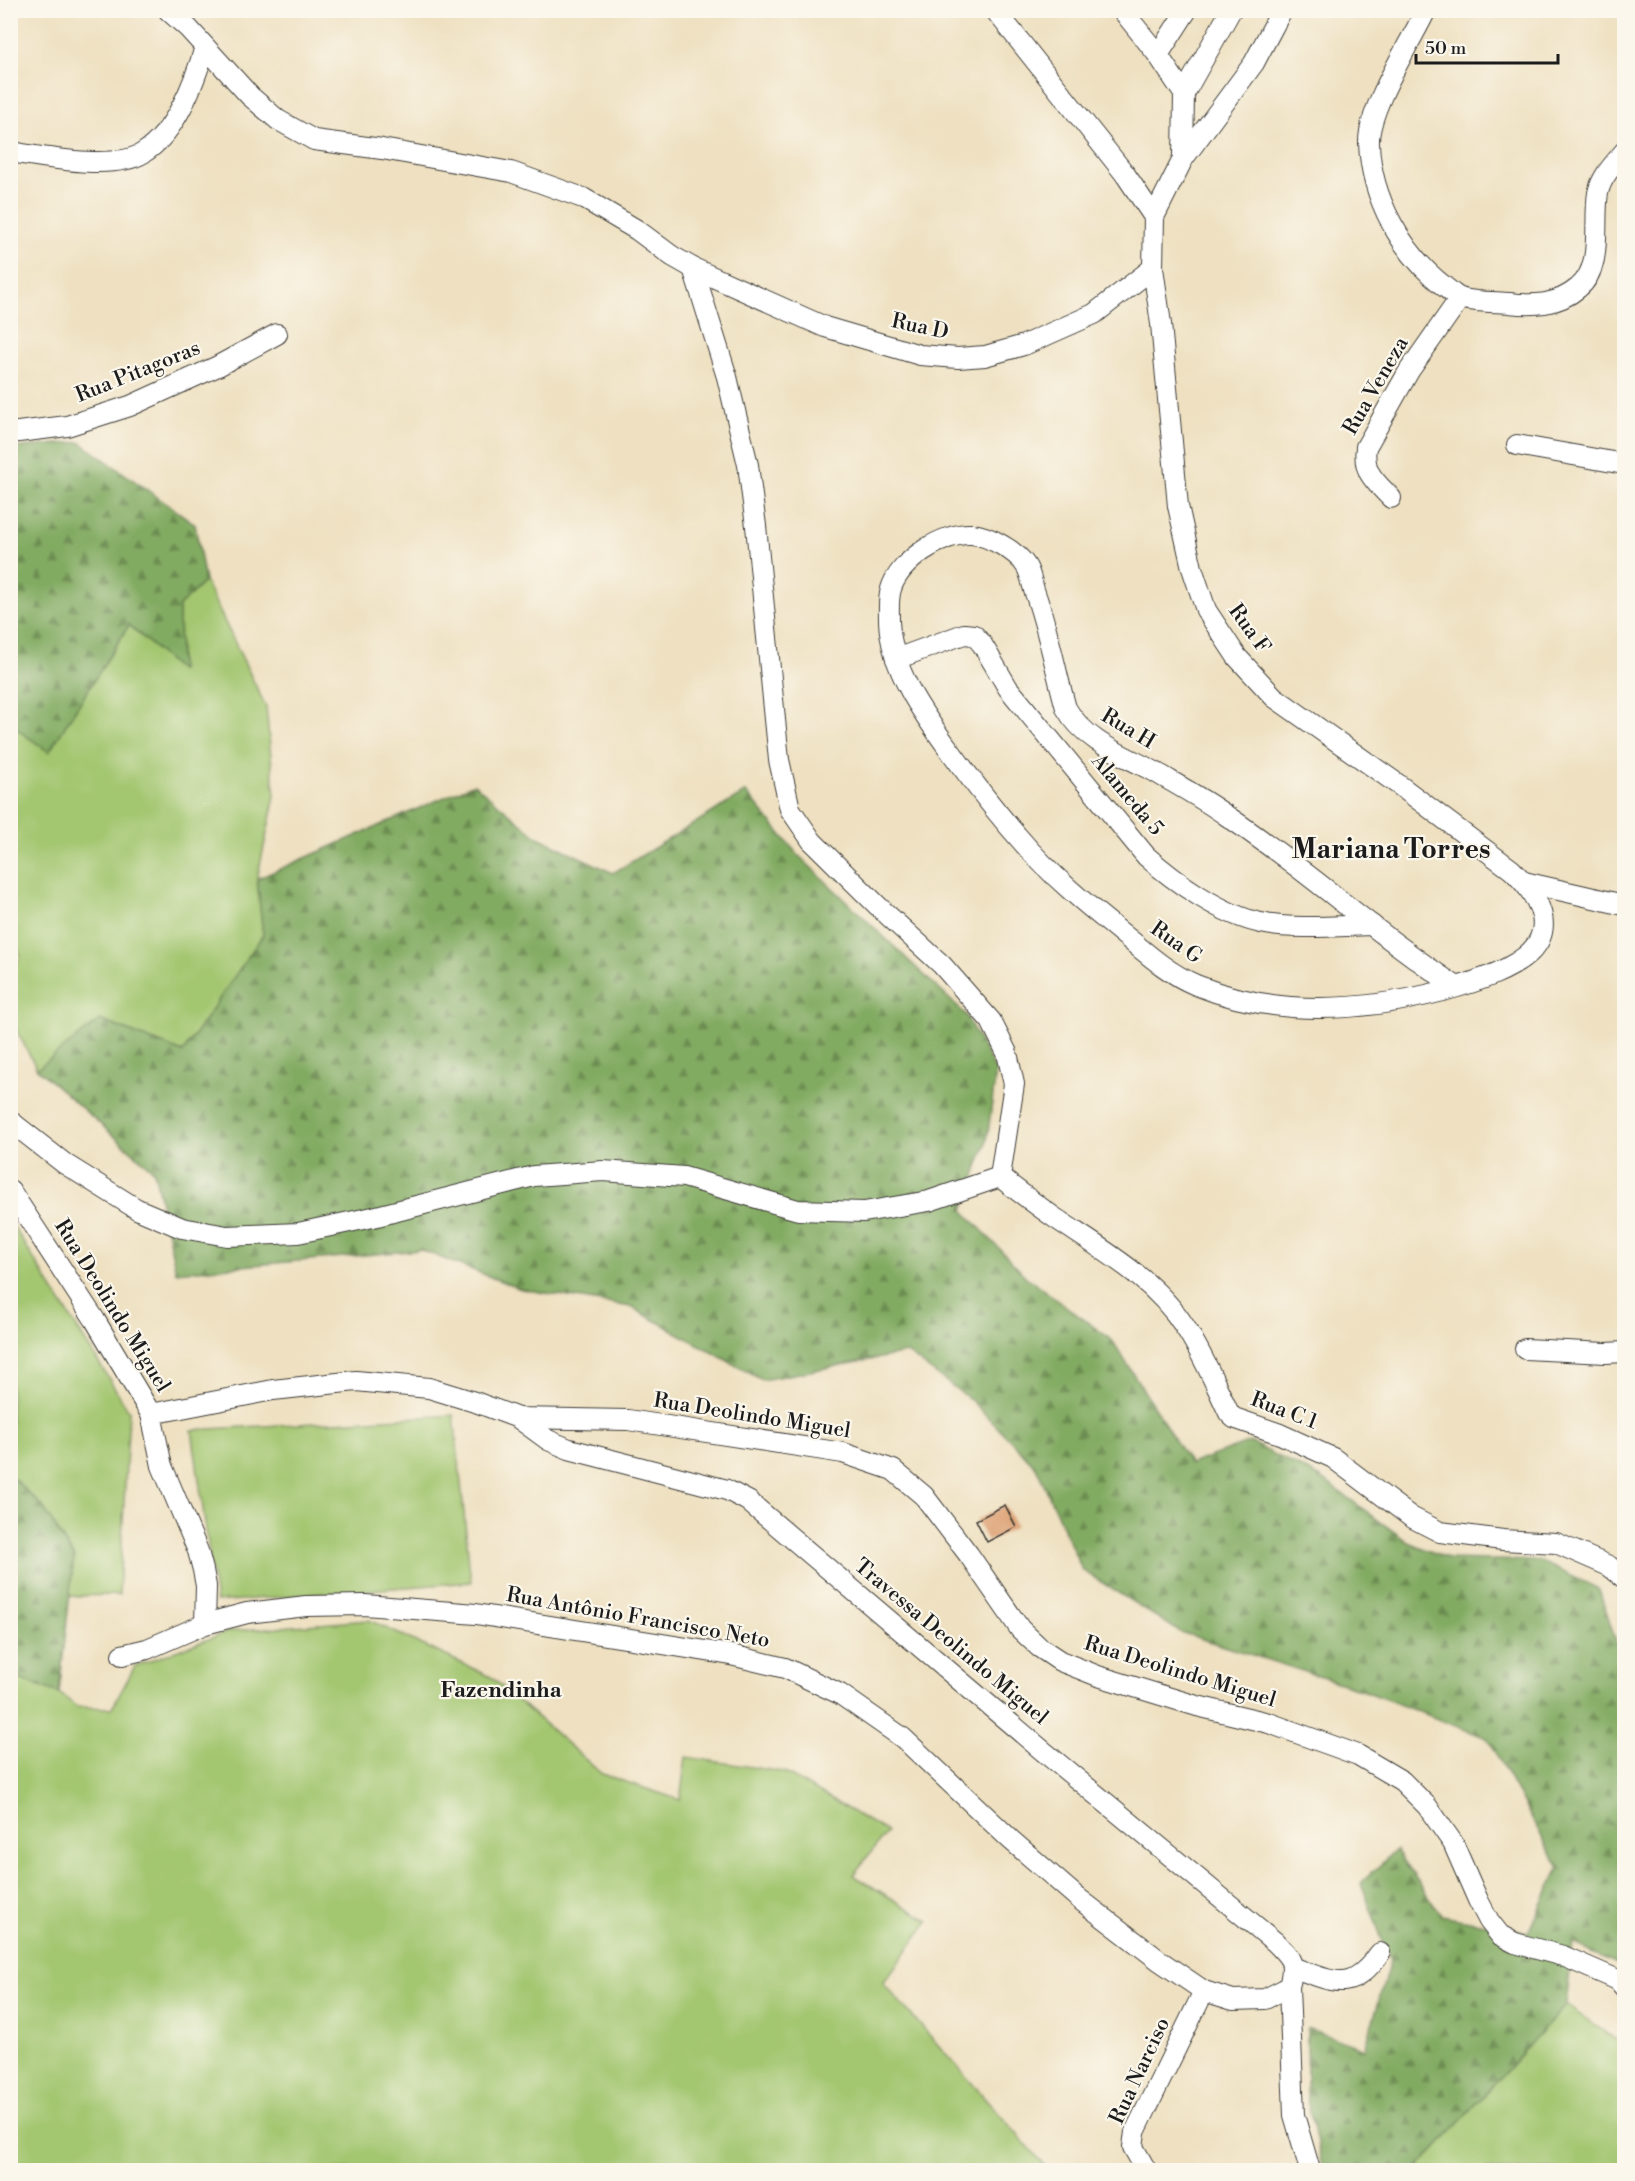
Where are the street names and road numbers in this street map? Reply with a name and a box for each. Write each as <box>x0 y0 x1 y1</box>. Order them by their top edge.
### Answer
street label: Rua D <box>889 308 951 346</box>
street label: Rua Veneza <box>1337 332 1415 440</box>
street label: Rua Pitagoras <box>72 335 204 409</box>
street label: Rua F <box>1222 599 1276 659</box>
street label: Rua H <box>1096 703 1160 755</box>
street label: Alameda 5 <box>1085 748 1169 841</box>
street label: Rua G <box>1145 916 1207 970</box>
street label: Rua Deolindo Miguel <box>48 1215 176 1397</box>
street label: Rua C 1 <box>1247 1386 1321 1436</box>
street label: Rua Deolindo Miguel <box>652 1388 852 1444</box>
street label: Travessa Deolindo Miguel <box>849 1553 1053 1731</box>
street label: Rua Antônio Francisco Neto <box>504 1582 772 1654</box>
street label: Rua Deolindo Miguel <box>1081 1630 1279 1714</box>
street label: Rua Narciso <box>1104 2014 1176 2128</box>

